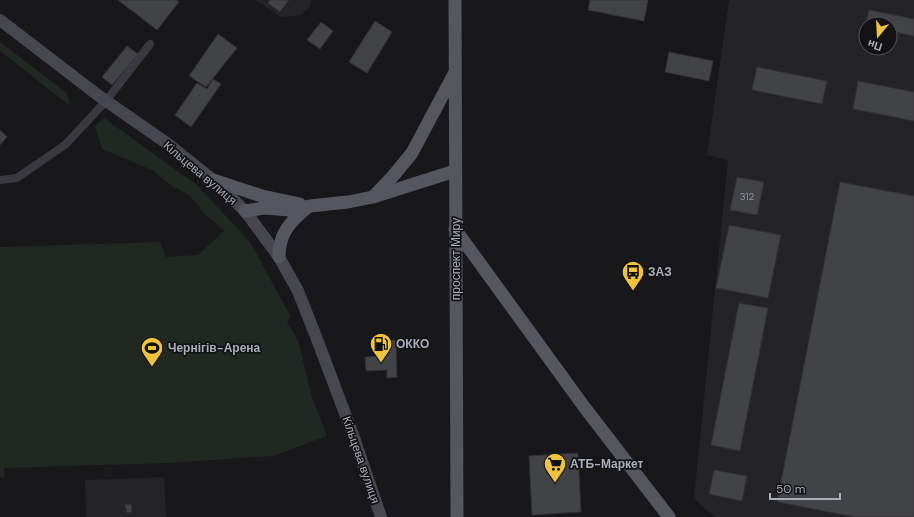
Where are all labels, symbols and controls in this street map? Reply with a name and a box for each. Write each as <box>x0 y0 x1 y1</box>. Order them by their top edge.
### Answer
north arrow <box>858 16 898 56</box>
text: Пн <box>866 37 884 54</box>
street label: Кільцева вулиця <box>160 138 240 208</box>
house number: 312 <box>740 190 755 203</box>
street label: проспект Миру <box>448 218 464 300</box>
bus stop icon: ЗАЗ <box>620 259 646 292</box>
place label: ЗАЗ <box>648 264 672 280</box>
fuel station icon: ОККО <box>368 331 394 364</box>
sports icon: Чернігів-Арена <box>139 335 165 368</box>
place label: ОККО <box>396 336 429 352</box>
place label: Чернігів-Арена <box>168 340 261 356</box>
street label: Кільцева вулиця <box>339 414 383 506</box>
supermarket icon: АТБ-Маркет <box>542 451 568 484</box>
place label: АТБ-Маркет <box>570 456 644 472</box>
scale bar <box>770 475 840 501</box>
text: 50 m <box>776 481 805 497</box>

